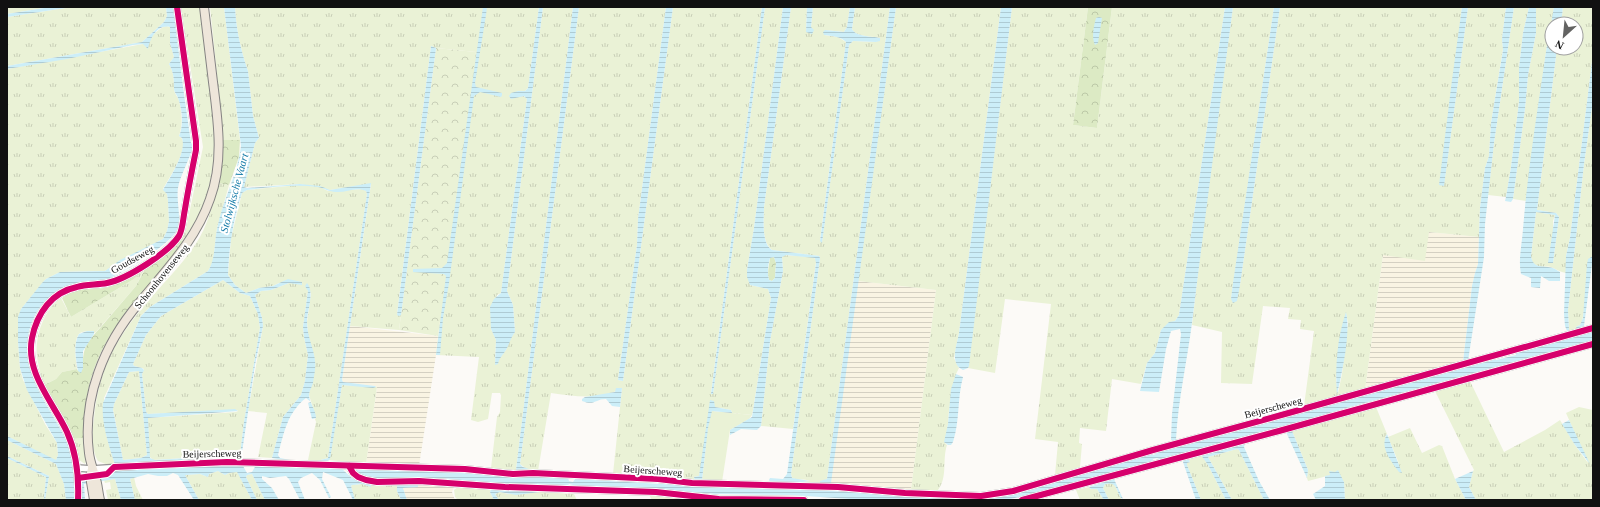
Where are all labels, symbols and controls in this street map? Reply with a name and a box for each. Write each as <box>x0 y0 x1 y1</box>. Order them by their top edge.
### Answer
north arrow <box>1544 16 1584 56</box>
text: N <box>1553 38 1566 52</box>
water label: Stolwijksche Vaart <box>218 151 251 234</box>
street label: Schoonhovenseweg <box>132 242 191 311</box>
street label: Goudseweg <box>109 243 156 276</box>
street label: Beijerscheweg <box>1243 395 1303 420</box>
street label: Beijerscheweg <box>182 447 242 460</box>
street label: Beijerscheweg <box>623 463 683 478</box>

